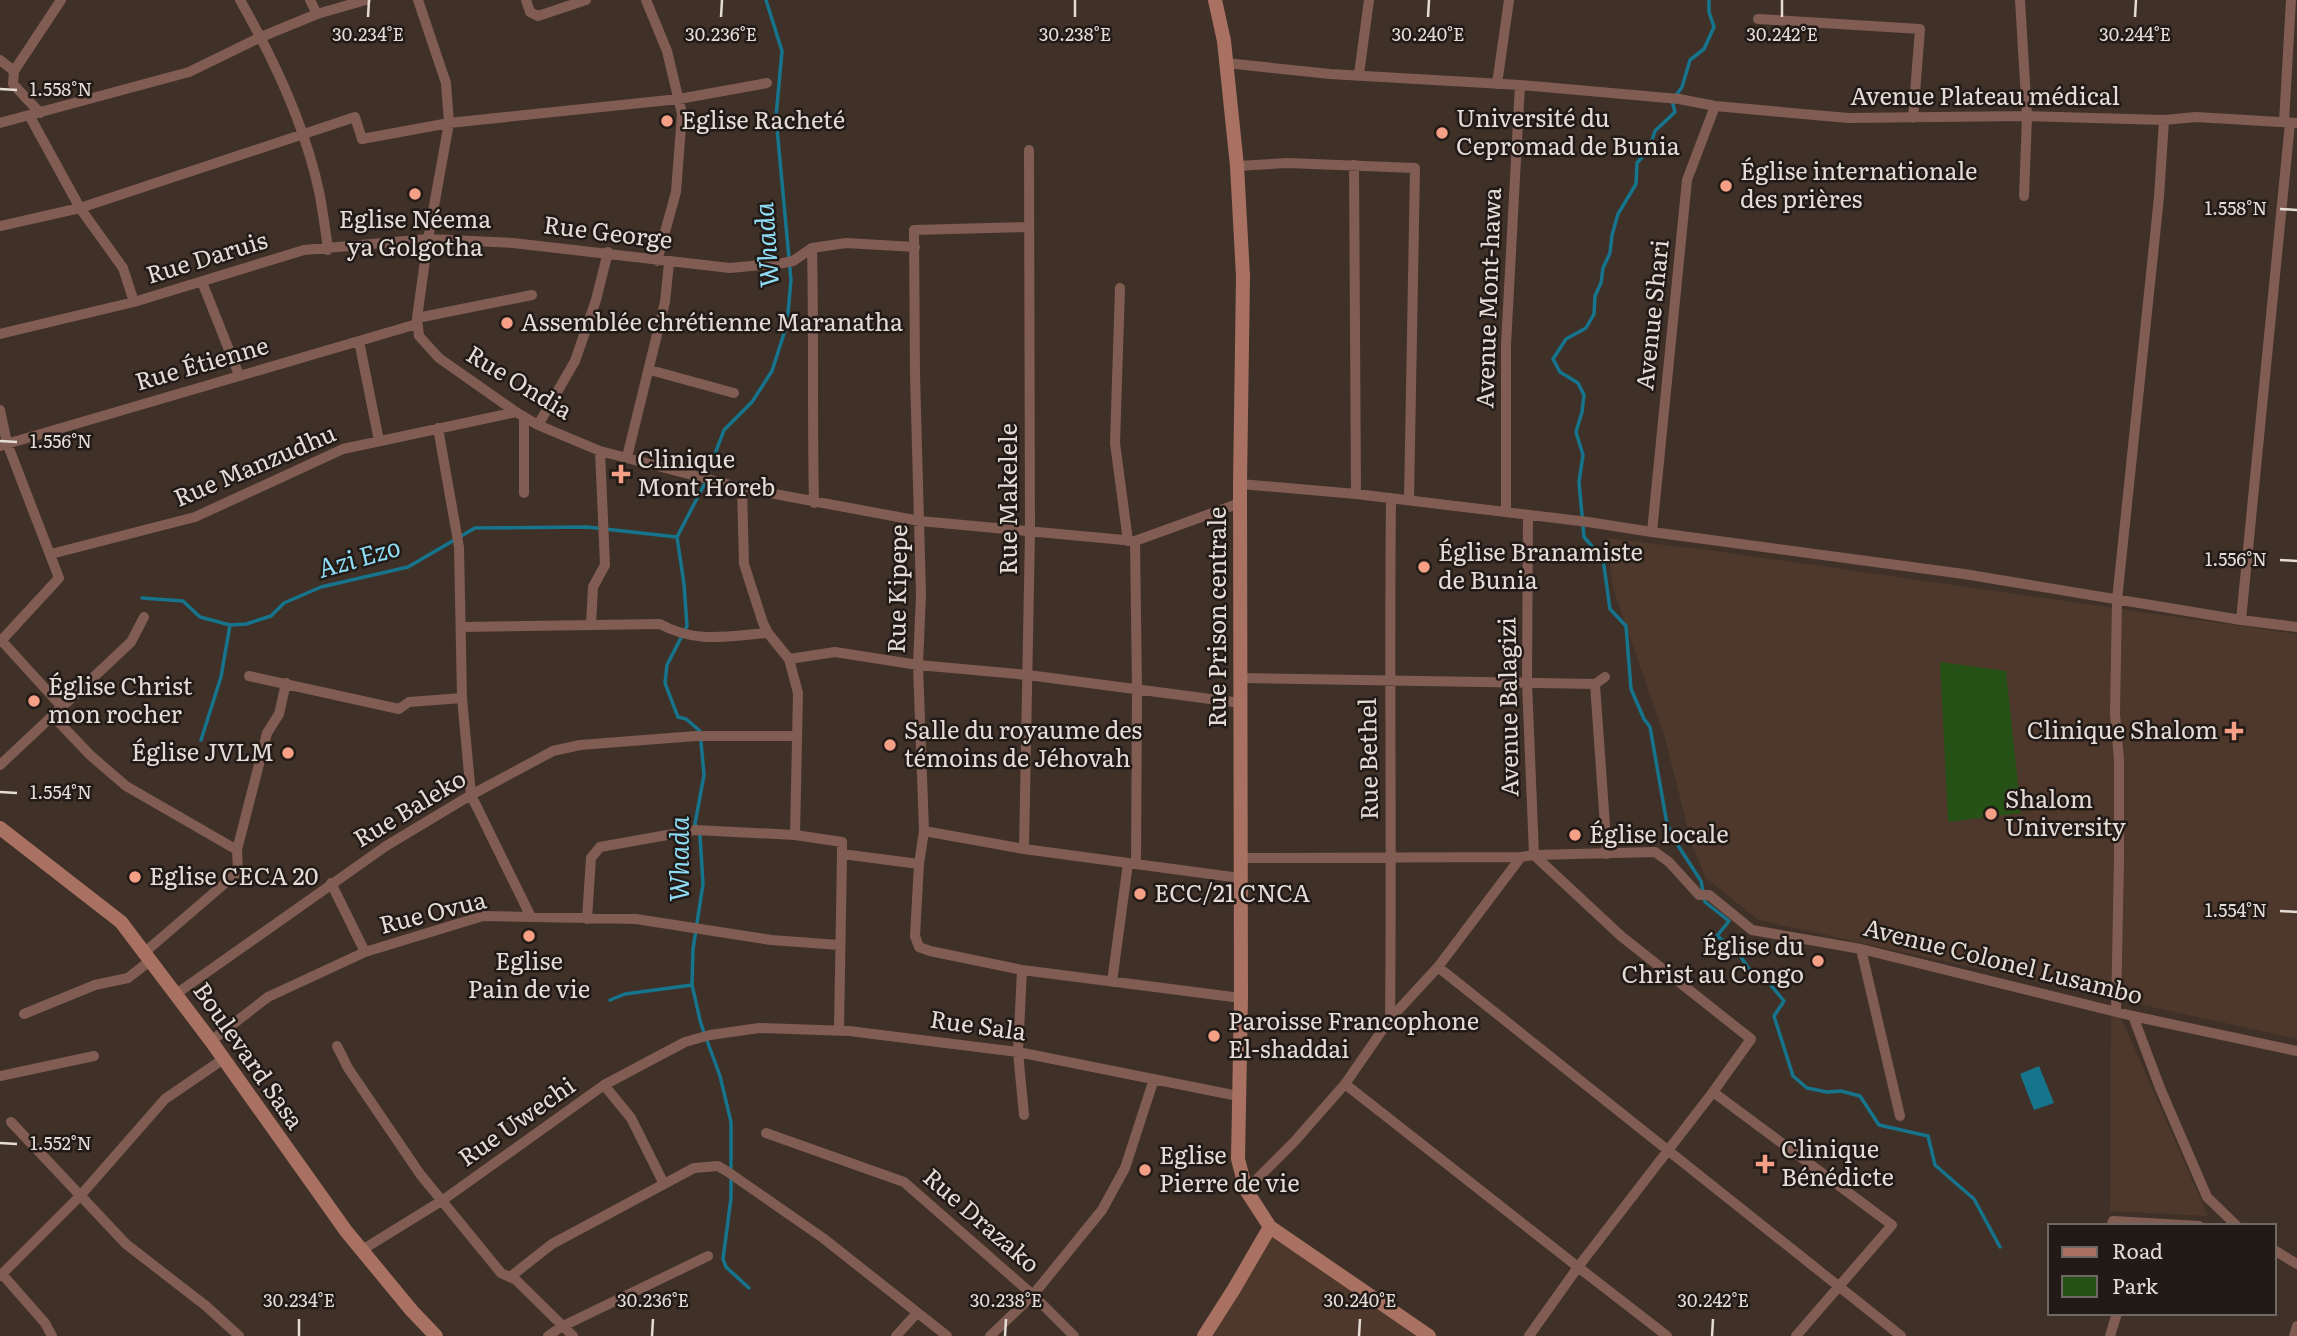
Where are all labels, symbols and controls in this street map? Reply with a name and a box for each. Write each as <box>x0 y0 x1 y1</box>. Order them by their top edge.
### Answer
text: 30.234°E <box>332 20 404 47</box>
text: 30.236°E <box>685 20 757 47</box>
text: 30.238°E <box>1039 20 1111 47</box>
text: 30.240°E <box>1392 20 1465 47</box>
text: 30.242°E <box>1746 20 1818 47</box>
text: 30.244°E <box>2099 20 2171 47</box>
text: 1.558°N <box>30 75 92 102</box>
street label: Avenue Plateau médical <box>1850 77 2120 112</box>
place label: Université du Cepromad de Bunia <box>1456 99 1680 162</box>
place label: Eglise Racheté <box>681 101 845 136</box>
marker: Eglise Racheté <box>659 113 675 129</box>
marker: Université du Cepromad de Bunia <box>1434 125 1450 141</box>
place label: Église internationale des prières <box>1740 152 1978 215</box>
marker: Église internationale des prières <box>1718 178 1734 194</box>
marker: Eglise Néema ya Golgotha <box>407 186 423 202</box>
street label: Avenue Mont-hawa <box>1465 187 1508 409</box>
text: 1.558°N <box>2205 194 2267 221</box>
place label: Eglise Néema ya Golgotha <box>339 200 491 263</box>
water label: Whada <box>742 201 787 289</box>
street label: Rue George <box>542 205 675 256</box>
street label: Rue Daruis <box>141 221 271 291</box>
street label: Avenue Shari <box>1625 238 1676 392</box>
place label: Assemblée chrétienne Maranatha <box>521 303 903 338</box>
marker: Assemblée chrétienne Maranatha <box>499 315 515 331</box>
street label: Rue Étienne <box>130 326 272 397</box>
street label: Rue Ondia <box>461 335 580 426</box>
street label: Rue Manzudhu <box>168 414 341 514</box>
street label: Rue Makelele <box>989 423 1024 575</box>
text: 1.556°N <box>30 427 92 454</box>
place label: Clinique Mont Horeb <box>637 440 775 503</box>
marker: Clinique Mont Horeb <box>611 464 631 484</box>
street label: Rue Prison centrale <box>1198 507 1233 727</box>
street label: Rue Kipepe <box>877 524 914 654</box>
water label: Azi Ezo <box>312 525 404 586</box>
place label: Église Branamiste de Bunia <box>1438 533 1643 596</box>
text: 1.556°N <box>2205 545 2267 572</box>
marker: Église Branamiste de Bunia <box>1416 559 1432 575</box>
street label: Avenue Balagizi <box>1487 617 1526 797</box>
place label: Église Christ mon rocher <box>48 667 193 730</box>
marker: Église Christ mon rocher <box>26 693 42 709</box>
street label: Rue Bethel <box>1348 698 1385 820</box>
place label: Salle du royaume des témoins de Jéhovah <box>904 711 1142 774</box>
place label: Clinique Shalom <box>2027 711 2218 746</box>
marker: Clinique Shalom <box>2224 721 2244 741</box>
place label: Église JVLM <box>131 733 274 768</box>
marker: Salle du royaume des témoins de Jéhovah <box>882 737 898 753</box>
marker: Église JVLM <box>280 745 296 761</box>
street label: Rue Baleko <box>346 759 472 854</box>
text: 1.554°N <box>30 778 92 805</box>
place label: Shalom University <box>2005 780 2126 843</box>
marker: Shalom University <box>1983 806 1999 822</box>
place label: Église locale <box>1589 815 1729 850</box>
water label: Whada <box>658 816 697 902</box>
marker: Église locale <box>1567 827 1583 843</box>
place label: Eglise CECA 20 <box>149 857 319 892</box>
marker: Eglise CECA 20 <box>127 869 143 885</box>
place label: ECC/21 CNCA <box>1154 874 1310 909</box>
street label: Rue Ovua <box>375 880 490 941</box>
marker: ECC/21 CNCA <box>1132 886 1148 902</box>
text: 1.554°N <box>2205 896 2267 923</box>
street label: Avenue Colonel Lusambo <box>1860 908 2147 1011</box>
place label: Église du Christ au Congo <box>1622 927 1804 990</box>
marker: Eglise Pain de vie <box>521 928 537 944</box>
place label: Eglise Pain de vie <box>468 942 590 1005</box>
marker: Église du Christ au Congo <box>1810 953 1826 969</box>
street label: Boulevard Sasa <box>186 974 314 1135</box>
street label: Rue Sala <box>928 999 1029 1048</box>
place label: Paroisse Francophone El-shaddai <box>1228 1002 1479 1065</box>
marker: Paroisse Francophone El-shaddai <box>1206 1028 1222 1044</box>
street label: Rue Uwechi <box>450 1067 581 1173</box>
text: 1.552°N <box>30 1129 92 1156</box>
place label: Clinique Bénédicte <box>1781 1130 1894 1193</box>
place label: Eglise Pierre de vie <box>1159 1136 1300 1199</box>
marker: Clinique Bénédicte <box>1755 1154 1775 1174</box>
street label: Rue Drazako <box>917 1159 1049 1280</box>
marker: Eglise Pierre de vie <box>1137 1162 1153 1178</box>
legend <box>2048 1224 2276 1315</box>
text: Road <box>2112 1234 2163 1265</box>
text: Park <box>2112 1269 2158 1300</box>
text: 30.234°E <box>263 1286 335 1313</box>
text: 30.236°E <box>617 1286 689 1313</box>
text: 30.238°E <box>970 1286 1042 1313</box>
text: 30.240°E <box>1324 1286 1397 1313</box>
text: 30.242°E <box>1677 1286 1749 1313</box>

